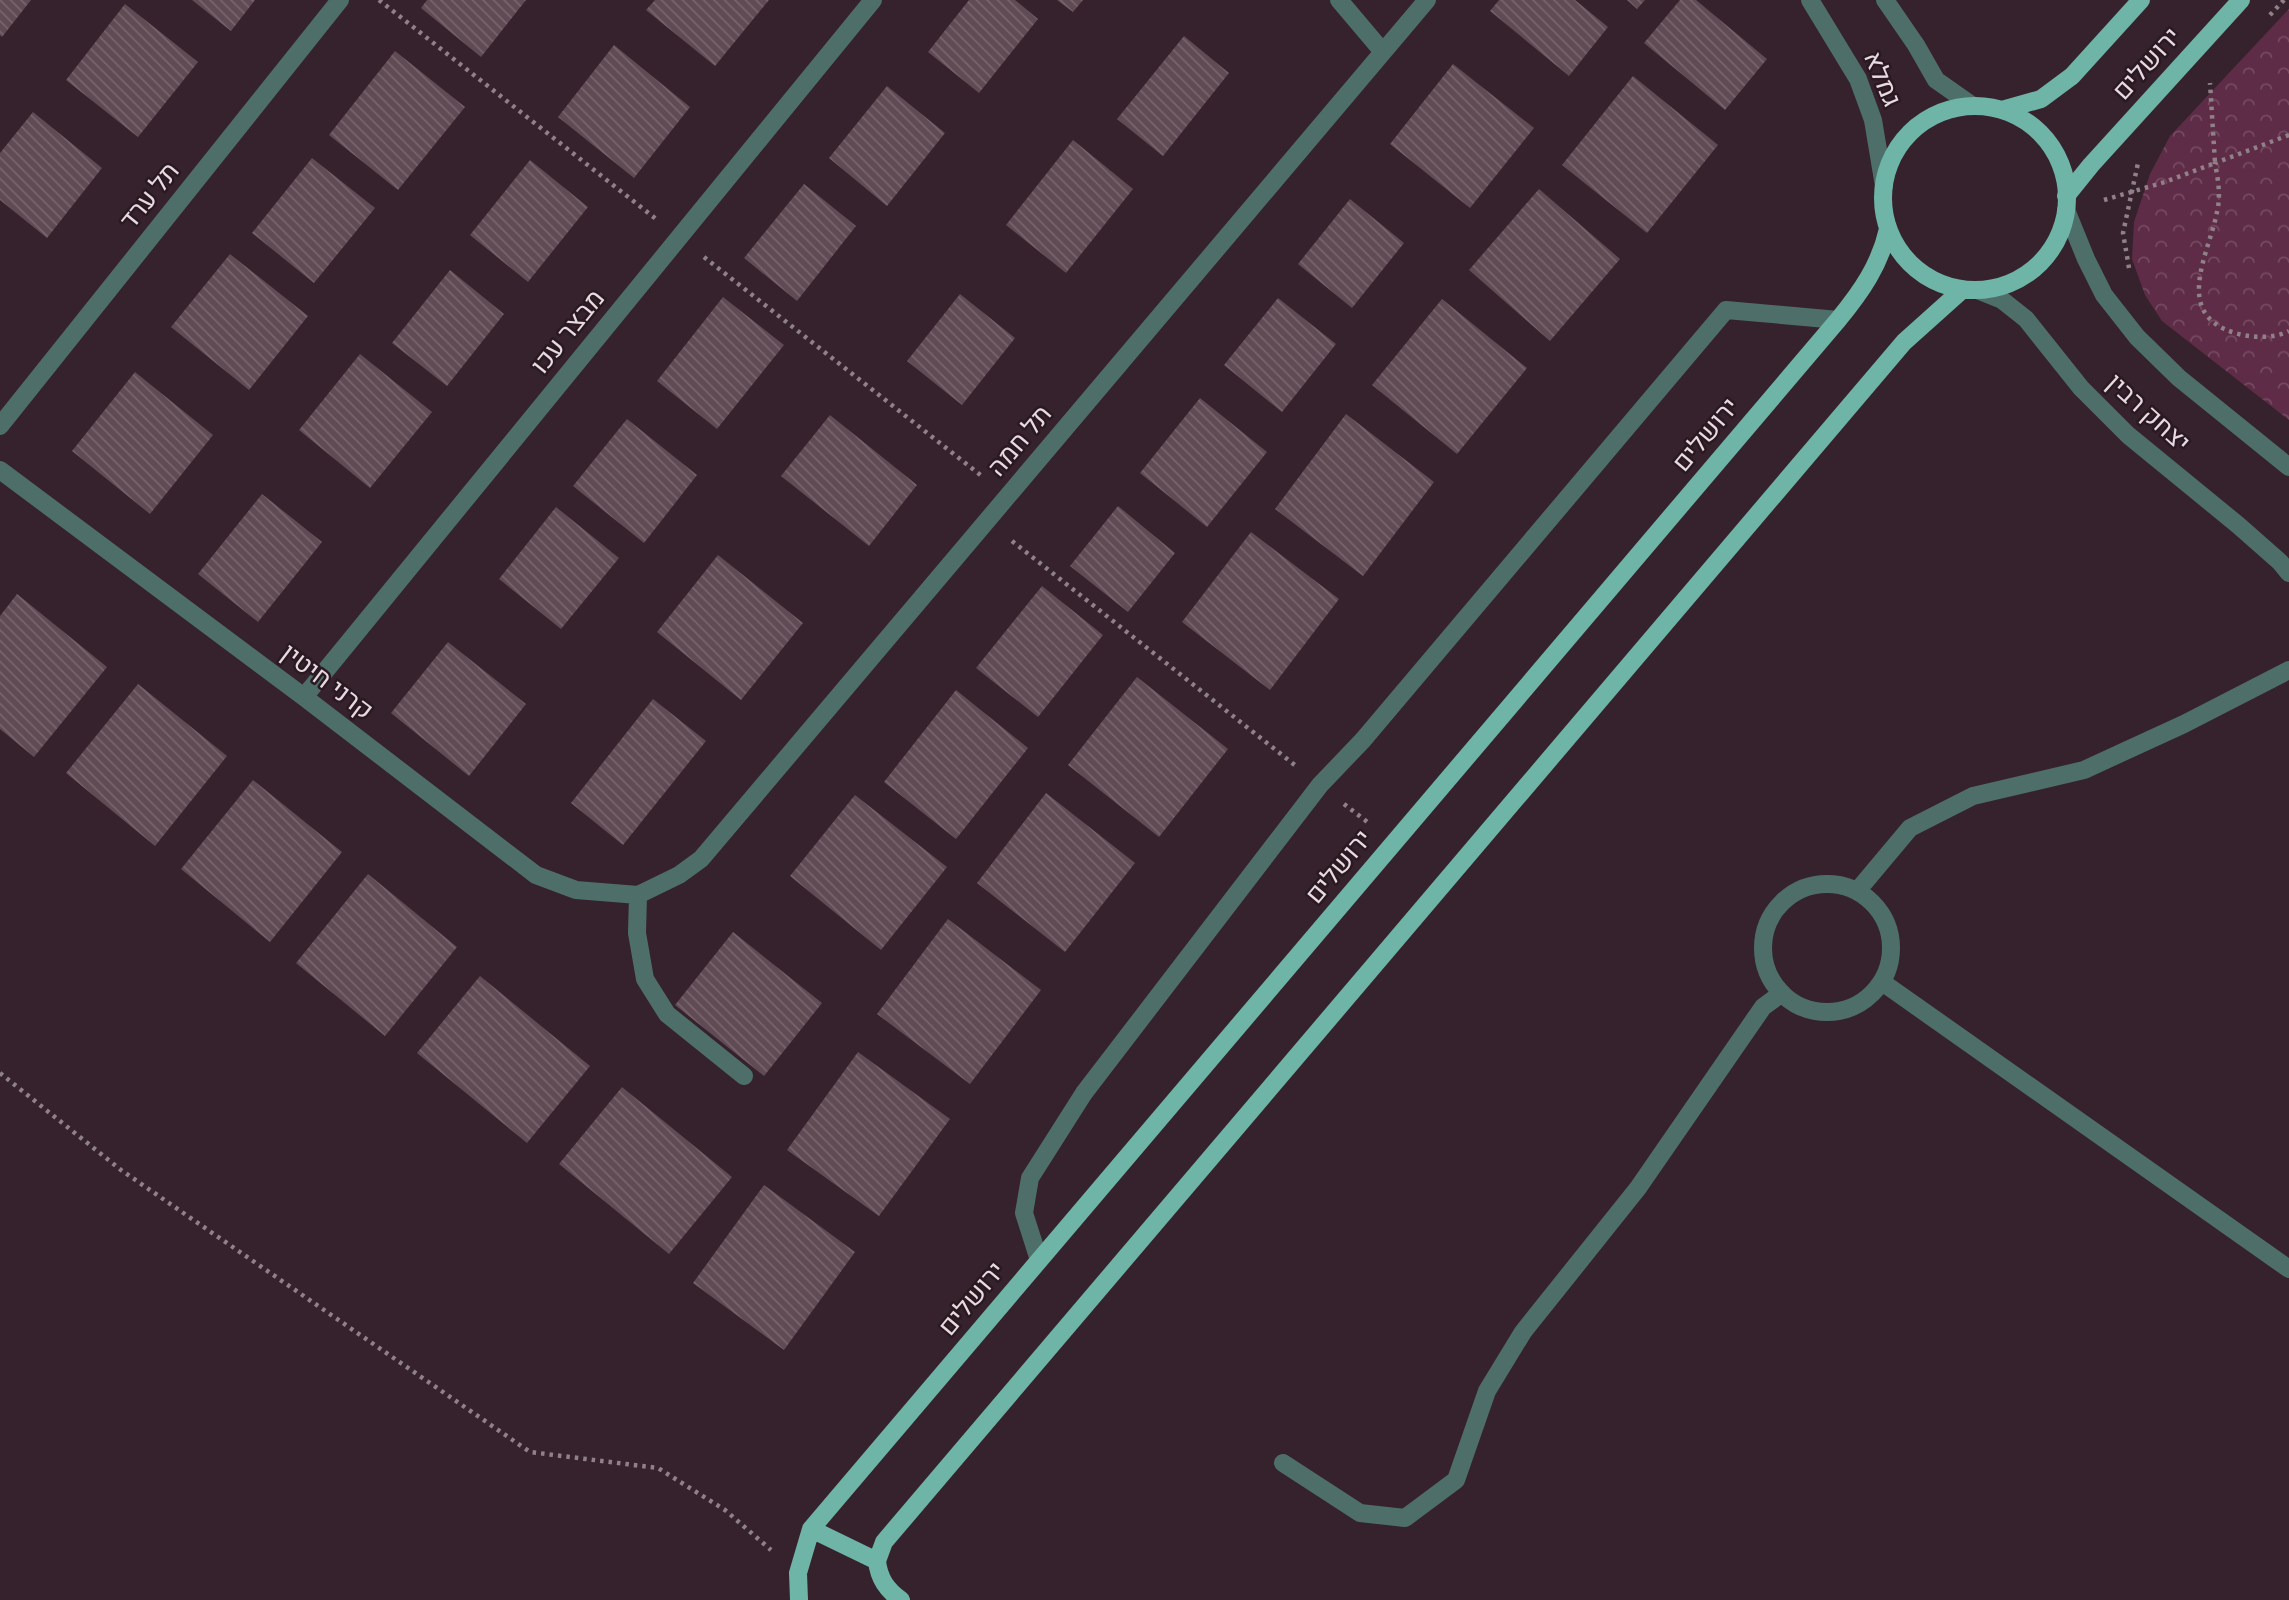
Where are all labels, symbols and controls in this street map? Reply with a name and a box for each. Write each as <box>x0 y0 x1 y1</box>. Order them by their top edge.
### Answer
street label: ירושלים <box>2106 21 2188 107</box>
street label: גמלא <box>1856 47 1908 111</box>
street label: תל ערד <box>113 156 187 236</box>
street label: מבצר עכו <box>524 283 612 381</box>
street label: יצחק רבין <box>2100 367 2196 459</box>
street label: ירושלים <box>1666 392 1746 478</box>
street label: תל חמה <box>981 399 1059 483</box>
street label: קרני חיטין <box>275 637 379 727</box>
street label: ירושלים <box>1299 824 1379 910</box>
street label: ירושלים <box>932 1256 1012 1342</box>

